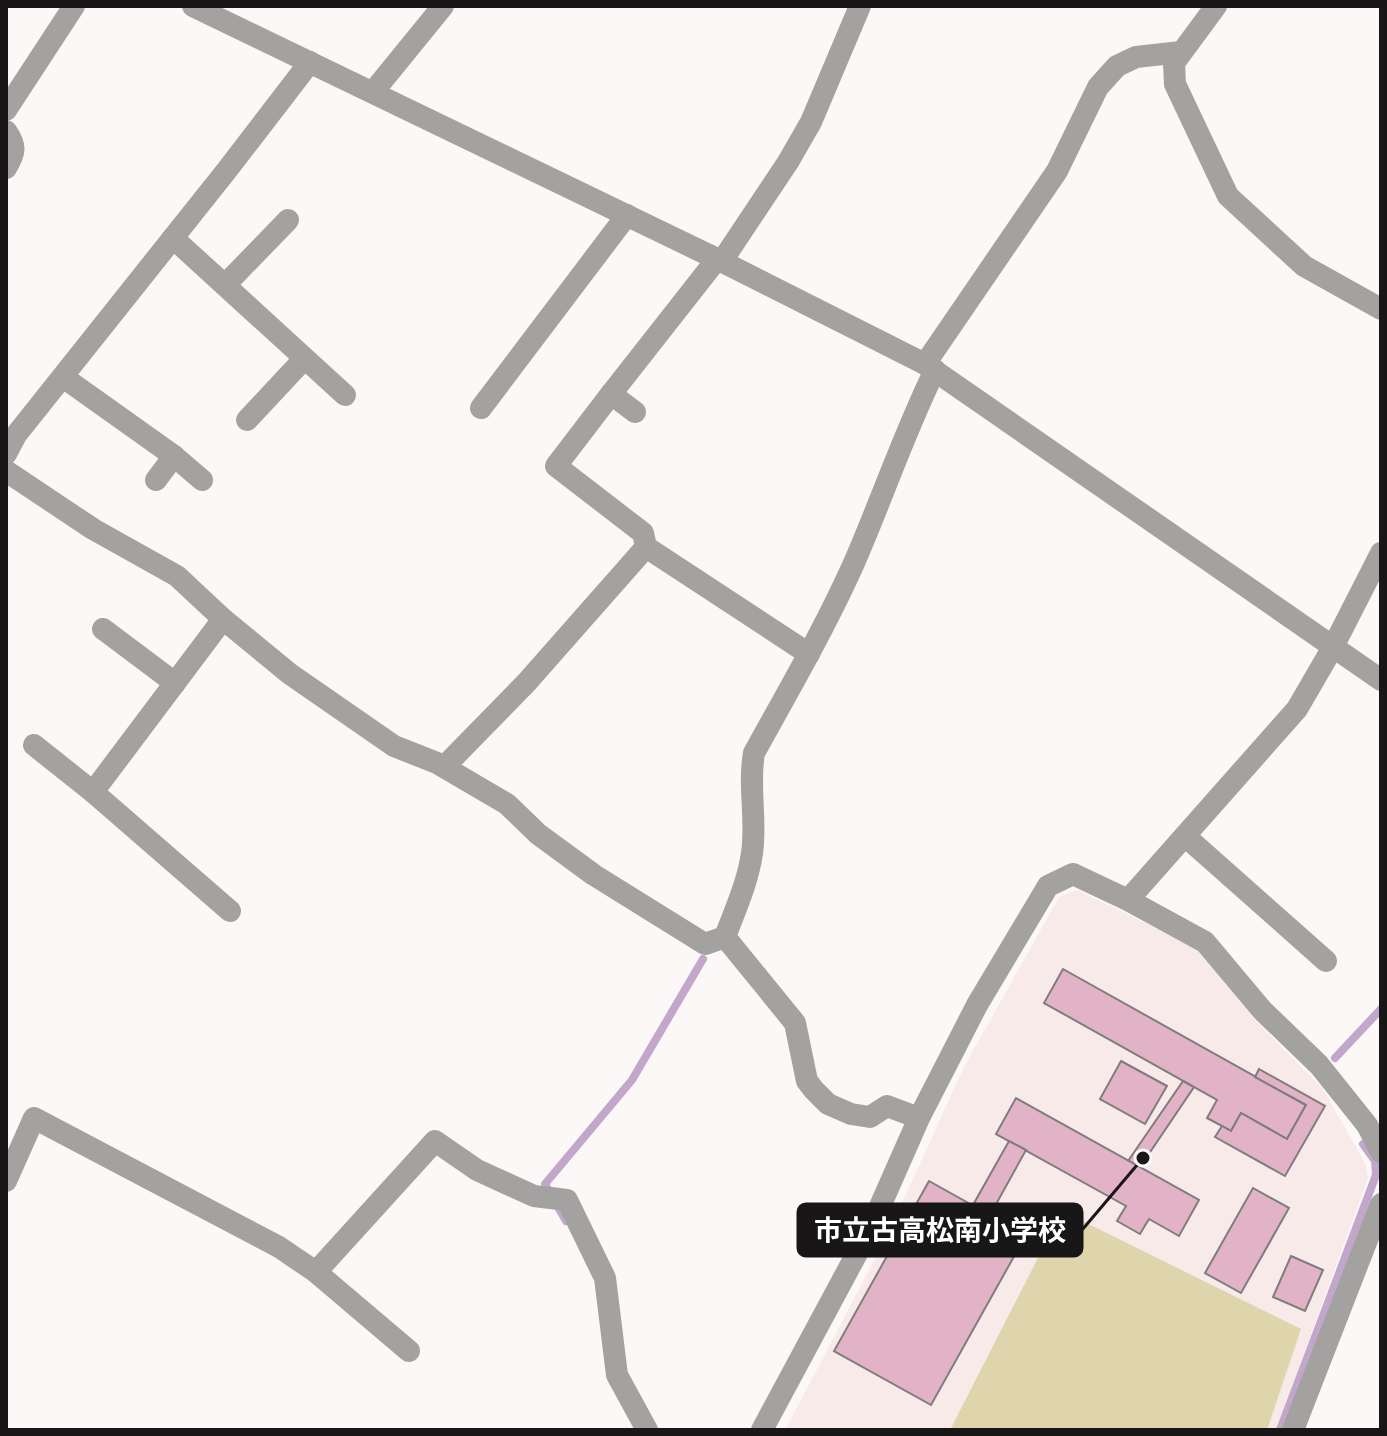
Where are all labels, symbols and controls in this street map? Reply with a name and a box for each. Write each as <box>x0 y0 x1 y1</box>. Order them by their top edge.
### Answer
callout: 市立古高松南小学校 <box>798 1204 1082 1256</box>
text: 市立古高松南小学校 <box>814 1211 1066 1251</box>

